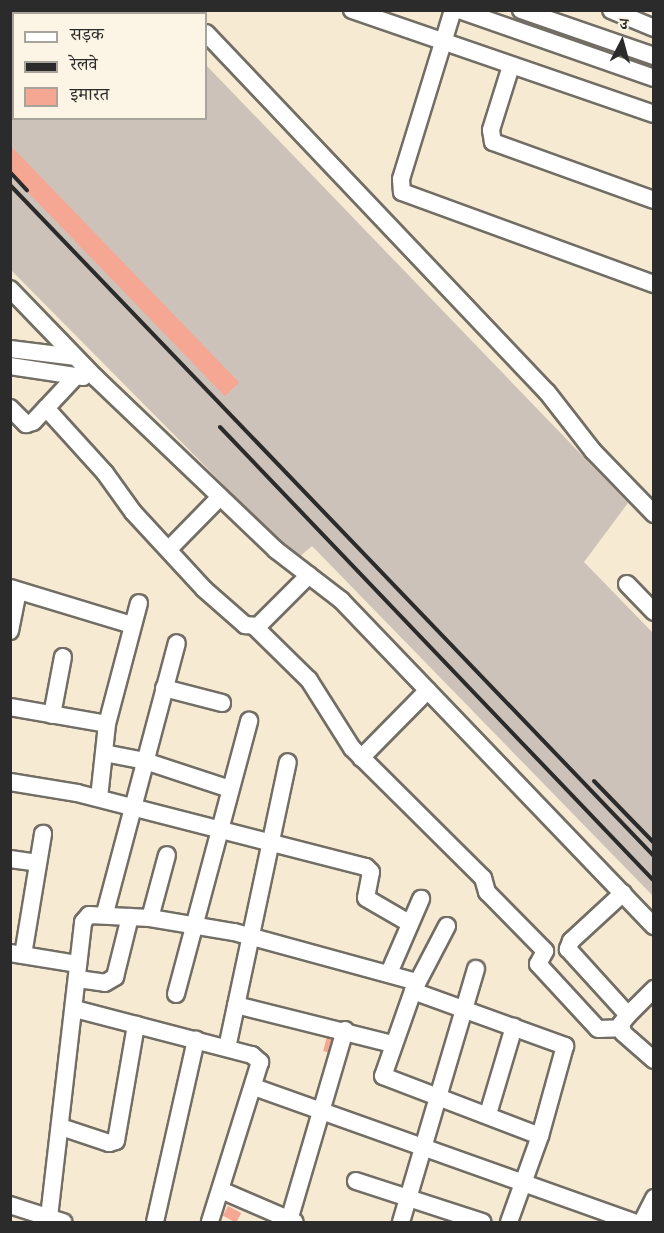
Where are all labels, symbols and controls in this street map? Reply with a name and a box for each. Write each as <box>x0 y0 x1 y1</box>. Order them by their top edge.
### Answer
legend <box>12 12 207 120</box>
north arrow <box>592 12 652 72</box>
text: उ <box>619 14 629 33</box>
text: सड़क <box>70 23 104 45</box>
text: रेलवे <box>70 53 98 75</box>
text: इमारत <box>70 83 109 105</box>

